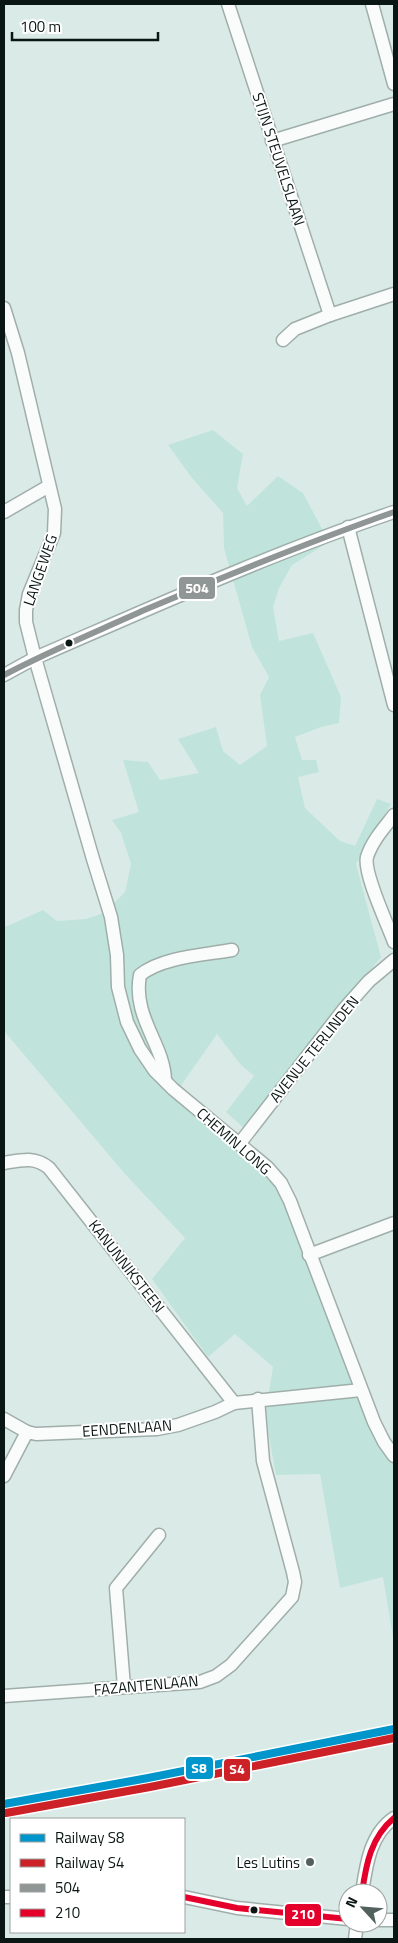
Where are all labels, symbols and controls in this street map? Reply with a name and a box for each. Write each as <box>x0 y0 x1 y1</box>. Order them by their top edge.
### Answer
scale bar <box>12 10 159 42</box>
text: 100 m <box>20 15 61 38</box>
street label: STIJN STEUVELSLAAN <box>247 89 311 229</box>
street label: LANGEWEG <box>17 531 63 609</box>
line badge: 504 <box>178 576 216 600</box>
text: 504 <box>185 577 209 598</box>
unlabelled marker <box>64 638 74 648</box>
street label: AVENUE TERLINDEN <box>264 991 364 1107</box>
street label: CHEMIN LONG <box>192 1102 276 1180</box>
street label: KANUNNIKSTEEN <box>83 1215 171 1317</box>
street label: EENDENLAAN <box>81 1413 173 1443</box>
street label: FAZANTENLAAN <box>93 1669 199 1701</box>
line badge: S8 <box>185 1756 214 1780</box>
text: S8 <box>191 1757 207 1778</box>
line badge: S4 <box>223 1758 251 1782</box>
text: S4 <box>229 1758 245 1779</box>
legend <box>10 1818 185 1933</box>
text: Railway S8 <box>55 1826 124 1849</box>
text: Railway S4 <box>55 1851 124 1874</box>
place label: Les Lutins <box>236 1851 300 1874</box>
marker: Les Lutins <box>304 1856 316 1868</box>
text: 504 <box>55 1876 80 1899</box>
north arrow <box>338 1883 388 1933</box>
text: N <box>339 1893 362 1911</box>
text: 210 <box>55 1901 80 1924</box>
line badge: 210 <box>284 1903 322 1927</box>
text: 210 <box>291 1903 315 1924</box>
unlabelled marker <box>249 1905 259 1915</box>

